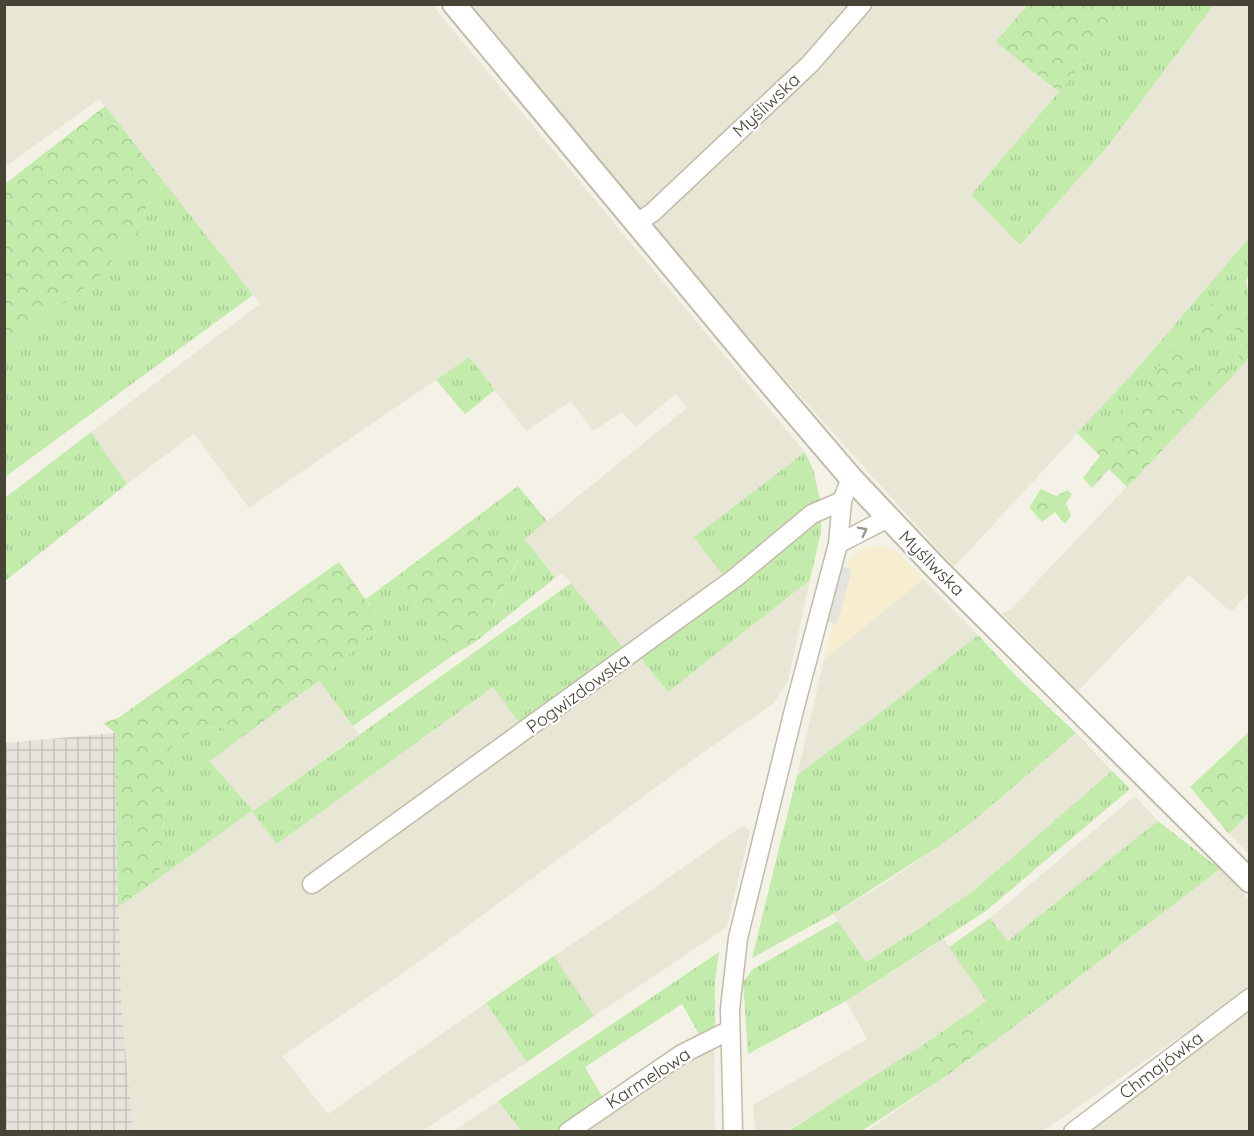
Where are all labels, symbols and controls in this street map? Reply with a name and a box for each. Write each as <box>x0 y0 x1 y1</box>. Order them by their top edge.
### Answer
street label: Myśliwska <box>727 68 805 142</box>
street label: Myśliwska <box>894 525 970 601</box>
one-way arrow <box>856 526 867 538</box>
street label: Pogwizdowska <box>522 648 634 738</box>
street label: Chmajówka <box>1115 1026 1207 1104</box>
street label: Karmelowa <box>602 1042 694 1114</box>

